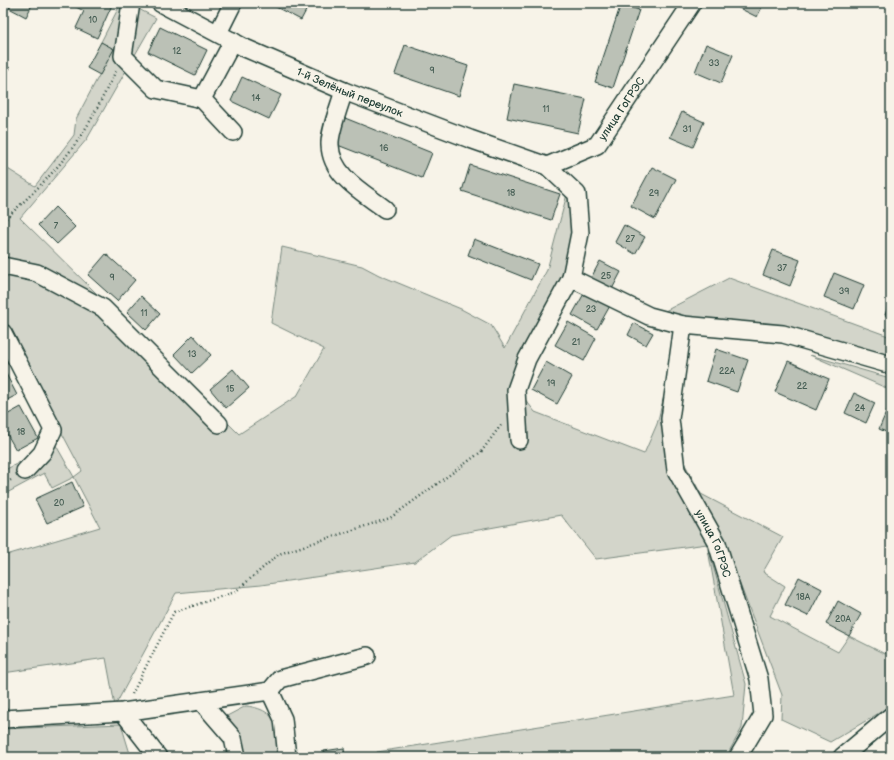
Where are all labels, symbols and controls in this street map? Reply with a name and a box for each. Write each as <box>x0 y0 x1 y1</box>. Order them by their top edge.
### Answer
house number: 10 <box>89 15 97 26</box>
house number: 12 <box>173 46 182 57</box>
house number: 33 <box>708 58 720 69</box>
street label: 1-й Зелёный переулок <box>295 65 405 119</box>
house number: 9 <box>429 65 435 76</box>
street label: улица ГоГРЭС <box>596 74 647 143</box>
house number: 14 <box>252 93 261 104</box>
house number: 11 <box>543 104 549 115</box>
house number: 31 <box>682 124 692 135</box>
house number: 16 <box>380 143 389 154</box>
house number: 18 <box>507 188 515 199</box>
house number: 29 <box>649 188 659 199</box>
house number: 7 <box>54 221 59 232</box>
house number: 27 <box>625 234 635 245</box>
house number: 37 <box>777 263 788 274</box>
house number: 25 <box>601 271 611 282</box>
house number: 9 <box>109 272 115 283</box>
house number: 39 <box>839 286 849 297</box>
house number: 23 <box>586 304 597 315</box>
house number: 11 <box>141 308 147 319</box>
house number: 21 <box>572 337 580 348</box>
house number: 13 <box>187 349 197 360</box>
house number: 22А <box>719 366 736 377</box>
house number: 19 <box>547 378 555 389</box>
house number: 22 <box>797 381 808 392</box>
house number: 15 <box>226 384 234 395</box>
house number: 24 <box>855 403 866 414</box>
house number: 18 <box>17 427 25 438</box>
house number: 20 <box>54 498 64 509</box>
street label: улица ГоГРЭС <box>693 507 734 579</box>
house number: 18А <box>796 592 811 603</box>
house number: 20А <box>835 614 852 625</box>

